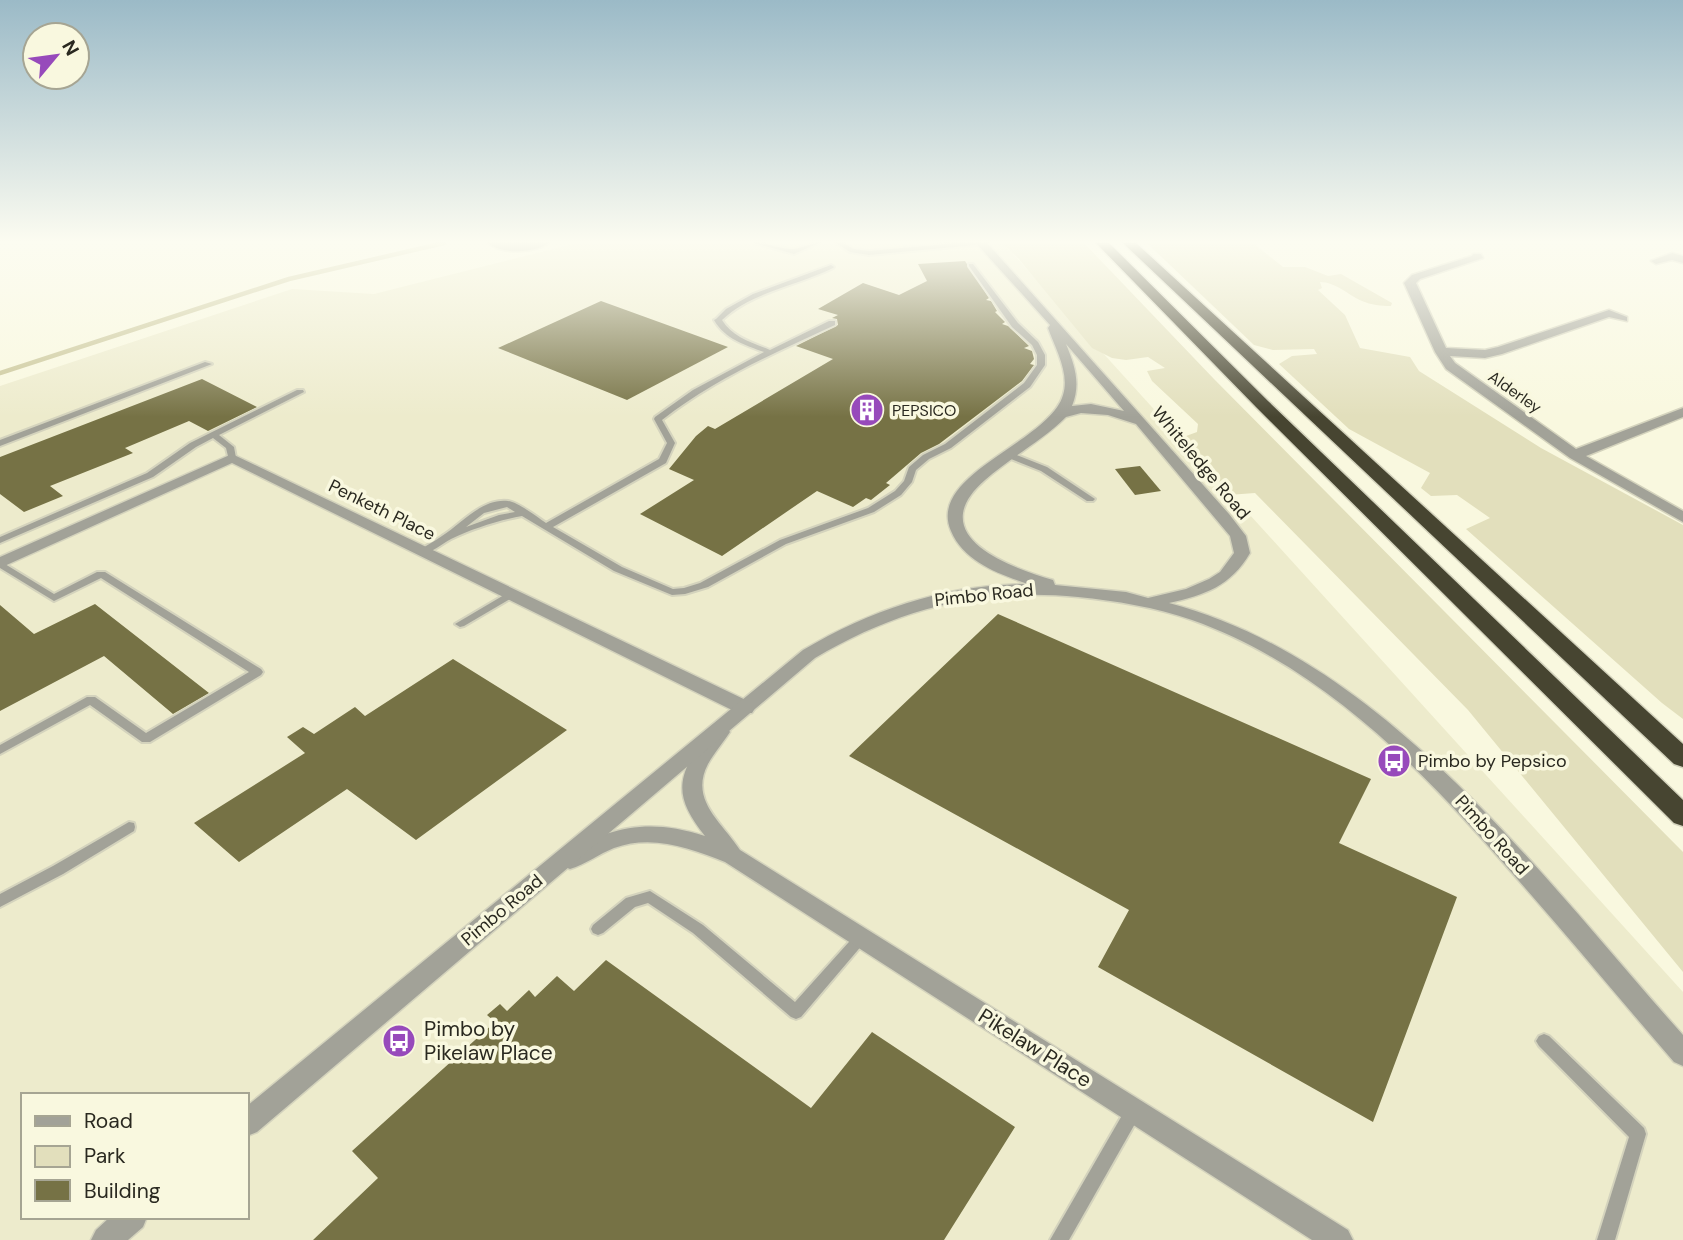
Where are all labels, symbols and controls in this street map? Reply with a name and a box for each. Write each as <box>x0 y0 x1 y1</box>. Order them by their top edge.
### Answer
north arrow <box>21 21 91 91</box>
text: N <box>56 36 85 60</box>
street label: Alderley <box>1484 366 1546 418</box>
building icon: PEPSICO <box>848 391 886 429</box>
place label: PEPSICO <box>892 400 956 421</box>
street label: Whiteledge Road <box>1146 401 1256 525</box>
street label: Penketh Place <box>325 474 439 546</box>
street label: Pimbo Road <box>933 578 1035 612</box>
bus stop icon: Pimbo by Pepsico <box>1375 742 1413 780</box>
place label: Pimbo by Pepsico <box>1418 749 1567 773</box>
street label: Pimbo Road <box>1450 790 1534 880</box>
street label: Pimbo Road <box>456 869 548 951</box>
street label: Pikelaw Place <box>973 1002 1097 1094</box>
place label: Pimbo by Pikelaw Place <box>424 1015 553 1067</box>
bus stop icon: Pimbo by Pikelaw Place <box>380 1022 418 1060</box>
legend <box>21 1093 248 1219</box>
text: Road <box>84 1107 133 1135</box>
text: Park <box>84 1142 126 1170</box>
text: Building <box>84 1177 161 1205</box>

